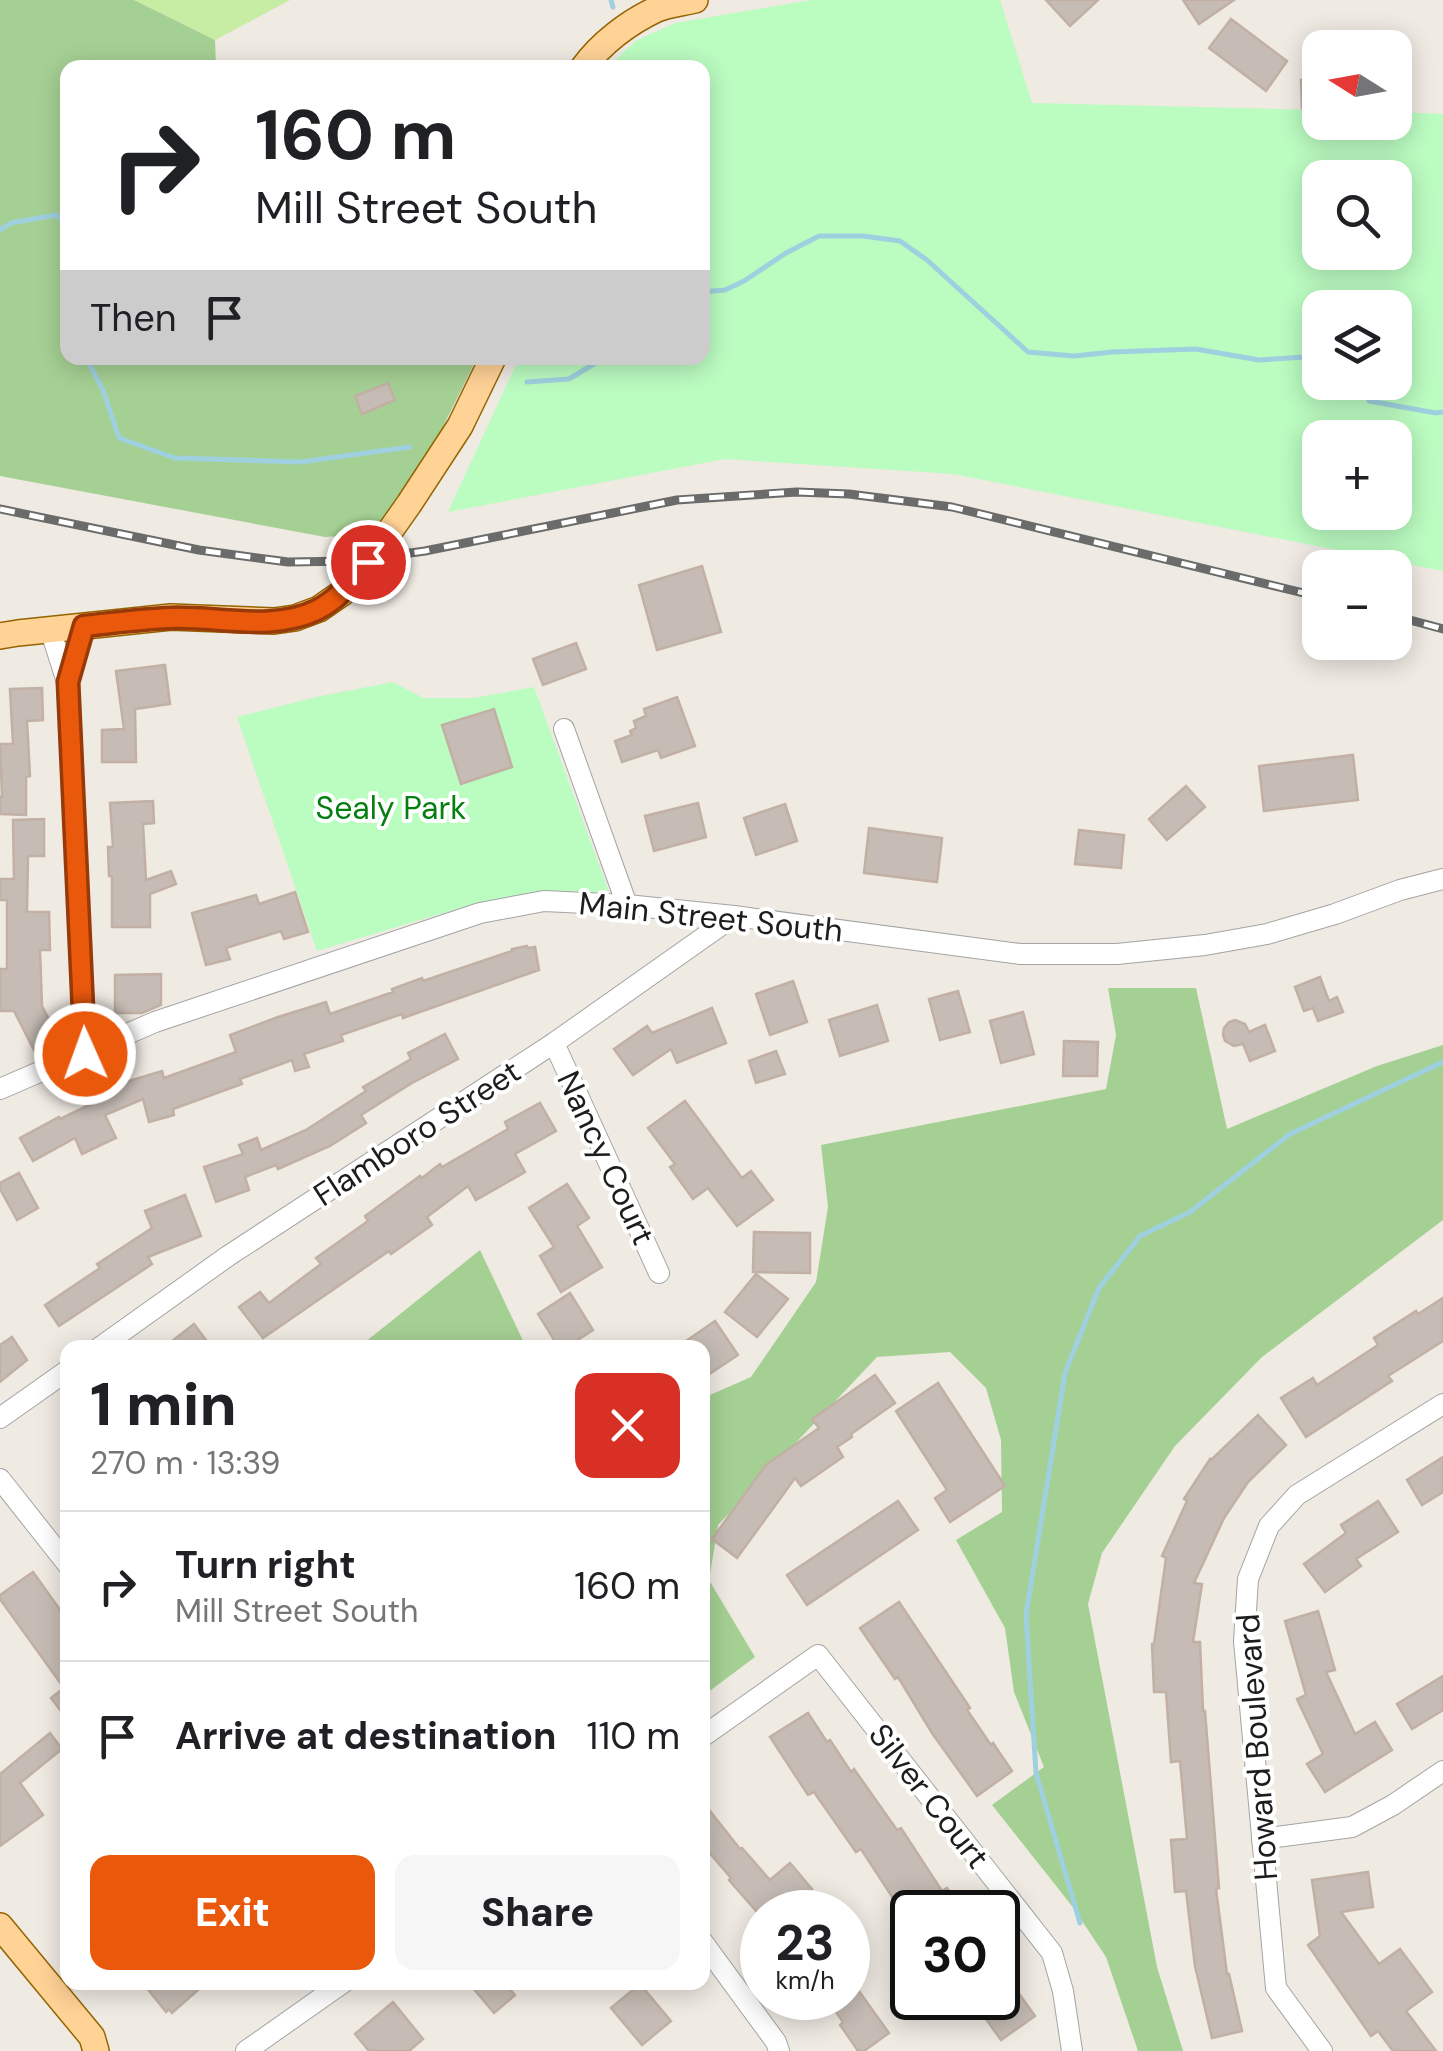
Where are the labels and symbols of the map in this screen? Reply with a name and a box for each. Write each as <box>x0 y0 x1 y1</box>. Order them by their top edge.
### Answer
north arrow <box>1302 30 1412 140</box>
pin <box>326 520 411 605</box>
park label: Sealy Park <box>316 787 466 829</box>
street label: Main Street South <box>577 882 845 952</box>
position arrow <box>33 1002 137 1106</box>
street label: Flamboro Street <box>306 1050 528 1216</box>
street label: Nancy Court <box>547 1064 665 1252</box>
street label: Howard Boulevard <box>1227 1612 1287 1882</box>
street label: Silver Court <box>859 1715 999 1877</box>
speed limit sign: 30 <box>890 1890 1020 2020</box>

